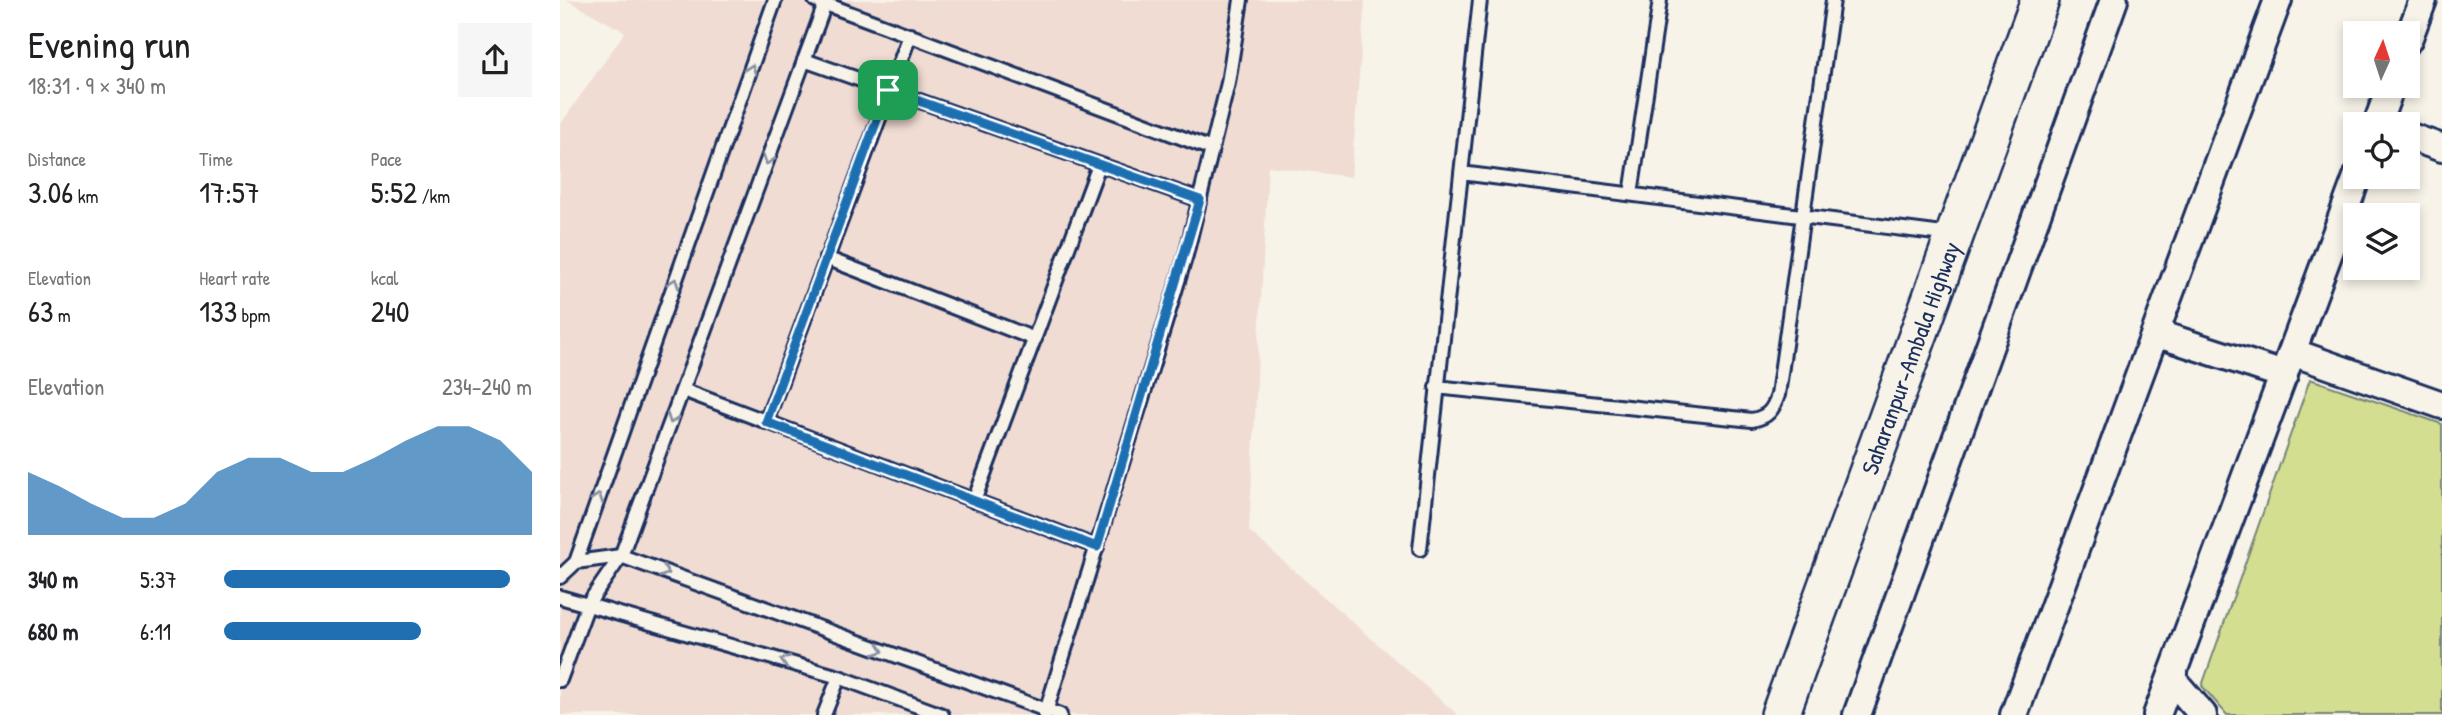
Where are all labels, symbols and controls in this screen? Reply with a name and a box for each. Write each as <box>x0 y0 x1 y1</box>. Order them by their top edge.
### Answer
text: Evening run <box>28 18 191 70</box>
north arrow <box>2343 21 2420 98</box>
map controls <box>2343 21 2420 280</box>
button: share <box>458 23 532 97</box>
pin <box>858 60 918 120</box>
one-way arrow <box>743 63 757 75</box>
text: 18:31 · 9 × 340 m <box>28 70 166 101</box>
icon: arrive <box>869 71 907 109</box>
button: locate <box>2343 112 2420 189</box>
text: Distance <box>28 146 86 172</box>
text: Time <box>199 146 233 172</box>
text: Pace <box>371 146 402 172</box>
one-way arrow <box>762 153 776 165</box>
text: 3.06 <box>28 172 73 212</box>
text: 17:57 <box>199 172 260 212</box>
text: 5:52 <box>371 172 417 212</box>
text: km <box>73 183 98 209</box>
text: /km <box>417 183 450 209</box>
button: layers <box>2343 203 2420 280</box>
street label: Saharanpur-Ambala Highway <box>1853 237 1967 479</box>
text: Elevation <box>28 265 91 291</box>
text: Heart rate <box>199 265 270 291</box>
text: kcal <box>371 265 398 291</box>
one-way arrow <box>666 278 680 290</box>
text: 63 <box>28 291 53 331</box>
text: 133 <box>199 291 237 331</box>
text: 240 <box>371 291 409 331</box>
text: m <box>53 302 71 328</box>
text: bpm <box>237 302 270 328</box>
text: Elevation <box>28 371 104 402</box>
text: 234–240 m <box>442 371 532 402</box>
one-way arrow <box>666 413 680 425</box>
one-way arrow <box>590 492 604 504</box>
text: 340 m <box>28 564 78 595</box>
text: 5:37 <box>140 564 177 595</box>
one-way arrow <box>659 564 671 578</box>
text: 680 m <box>28 616 78 647</box>
text: 6:11 <box>140 616 171 647</box>
one-way arrow <box>873 641 885 655</box>
one-way arrow <box>779 655 791 670</box>

